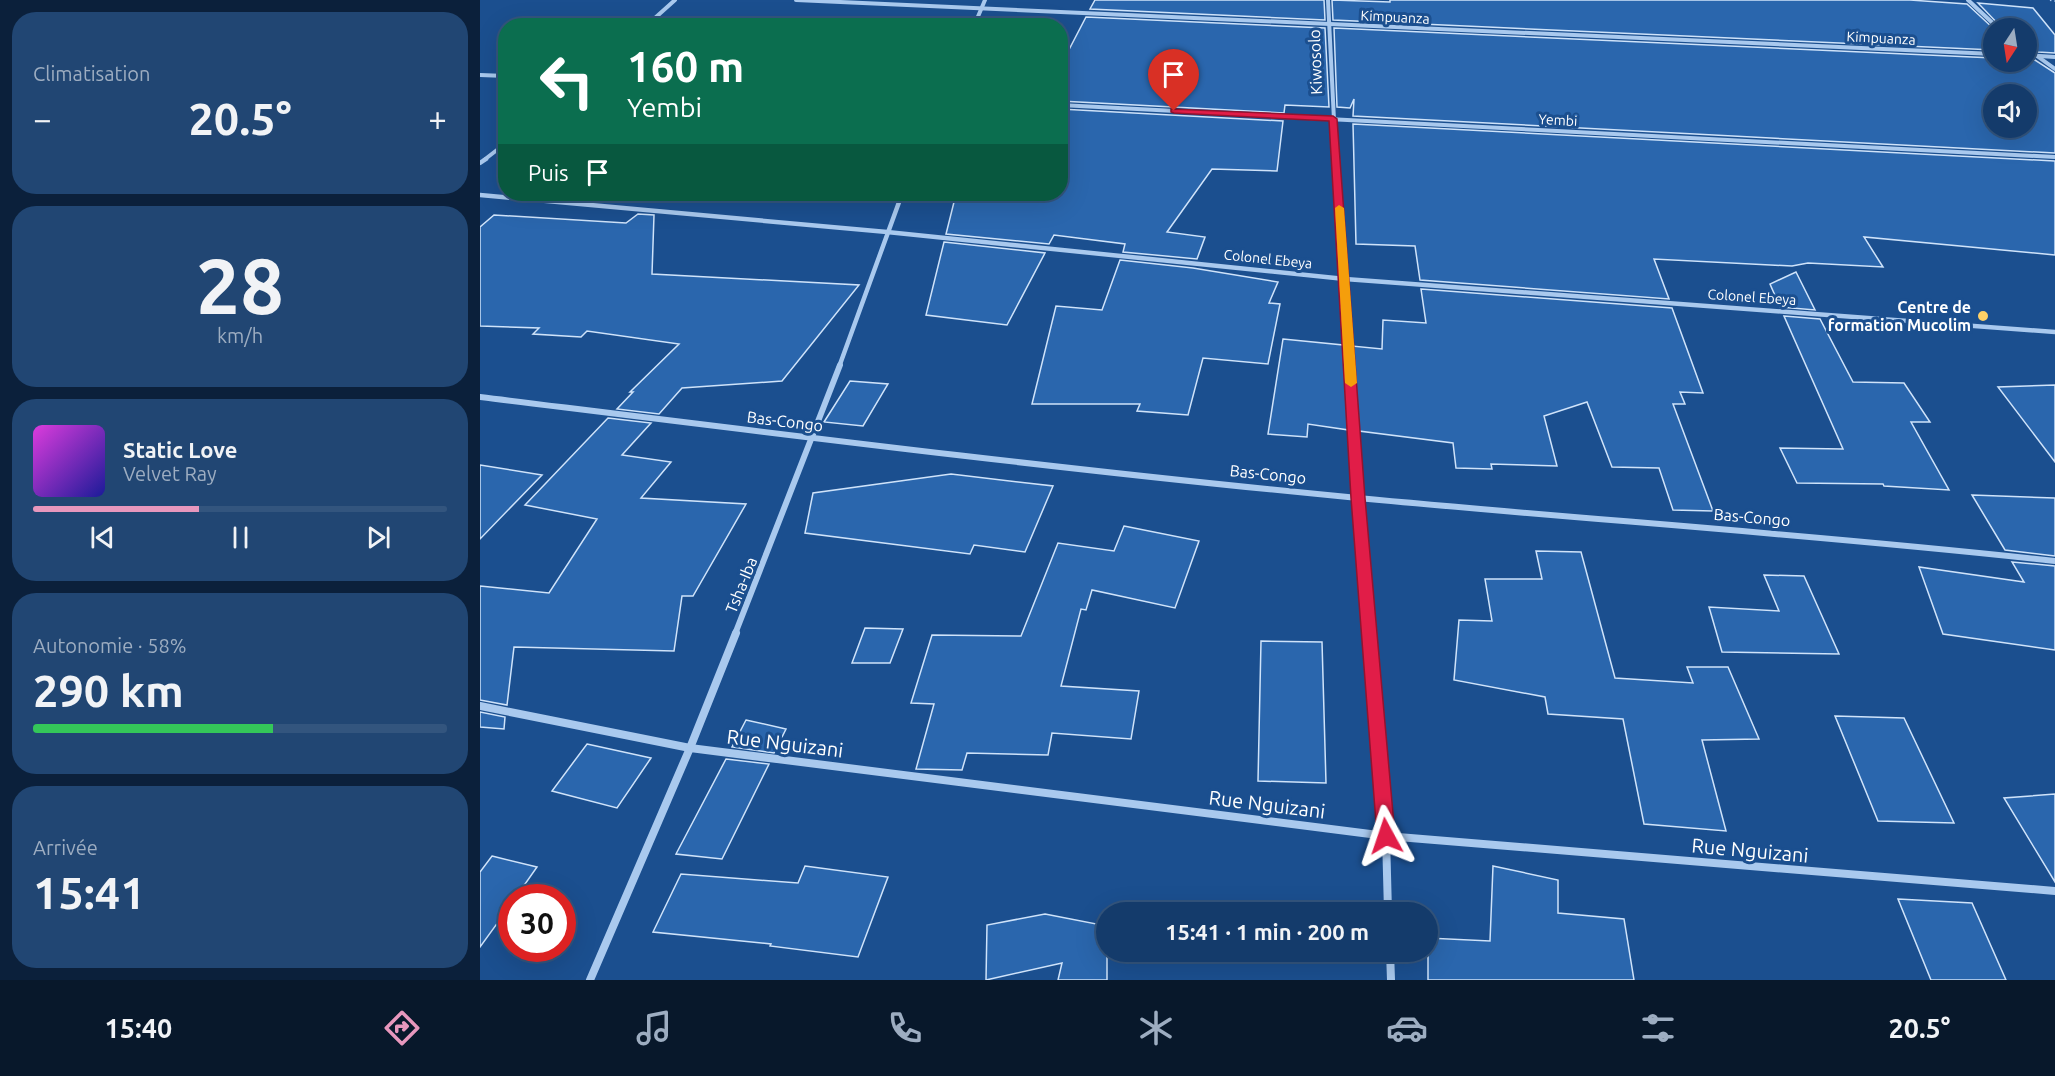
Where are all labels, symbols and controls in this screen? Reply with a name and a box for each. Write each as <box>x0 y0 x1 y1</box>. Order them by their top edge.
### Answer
street label: Kimpuanza <box>1360 7 1430 27</box>
north arrow <box>1983 18 2037 72</box>
map controls <box>1983 18 2037 138</box>
street label: Kimpuanza <box>1846 28 1916 48</box>
street label: Kiwosolo <box>1305 29 1325 95</box>
icon: left <box>528 42 606 120</box>
text: 160 m <box>627 43 744 90</box>
pin <box>1148 49 1199 111</box>
icon: arrive <box>1157 58 1190 91</box>
text: Climatisation <box>33 62 150 85</box>
button: sound <box>1983 84 2037 138</box>
text: Yembi <box>627 92 702 122</box>
text: 20.5° <box>188 93 292 144</box>
text: − <box>33 100 52 137</box>
text: + <box>428 100 447 137</box>
street label: Yembi <box>1538 111 1578 129</box>
icon: arrive <box>581 156 614 189</box>
text: Puis <box>528 160 569 185</box>
text: 28 <box>196 241 284 329</box>
street label: Colonel Ebeya <box>1223 246 1313 272</box>
street label: Colonel Ebeya <box>1707 286 1797 308</box>
place label: Centre de formation Mucolim <box>1828 298 1971 334</box>
marker: Centre de formation Mucolim <box>1976 309 1990 323</box>
text: km/h <box>217 324 263 347</box>
street label: Bas-Congo <box>746 407 824 435</box>
text: Static Love <box>123 437 238 462</box>
street label: Bas-Congo <box>1229 461 1307 487</box>
text: Velvet Ray <box>123 462 217 485</box>
street label: Bas-Congo <box>1713 505 1791 529</box>
icon: previous <box>86 521 119 554</box>
icon: pause <box>224 521 257 554</box>
icon: next <box>362 521 395 554</box>
street label: Tsha-Iba <box>722 554 760 616</box>
text: Autonomie · 58% <box>33 634 187 657</box>
text: 290 km <box>33 665 184 716</box>
street label: Rue Nguizani <box>725 724 845 762</box>
street label: Rue Nguizani <box>1207 785 1327 823</box>
position arrow <box>1354 804 1418 868</box>
street label: Rue Nguizani <box>1691 833 1809 867</box>
text: Arrivée <box>33 836 98 859</box>
text: 15:41 <box>33 867 146 918</box>
speed limit sign: 30 <box>498 884 576 962</box>
text: 15:41 · 1 min · 200 m <box>1165 919 1369 944</box>
icon: directions <box>381 1007 423 1049</box>
icon: music <box>633 1007 675 1049</box>
icon: phone <box>884 1007 926 1049</box>
icon: climate <box>1135 1007 1177 1049</box>
icon: car <box>1386 1007 1428 1049</box>
icon: filters <box>1637 1007 1679 1049</box>
text: 15:40 <box>105 1013 172 1043</box>
text: 20.5° <box>1888 1013 1950 1043</box>

